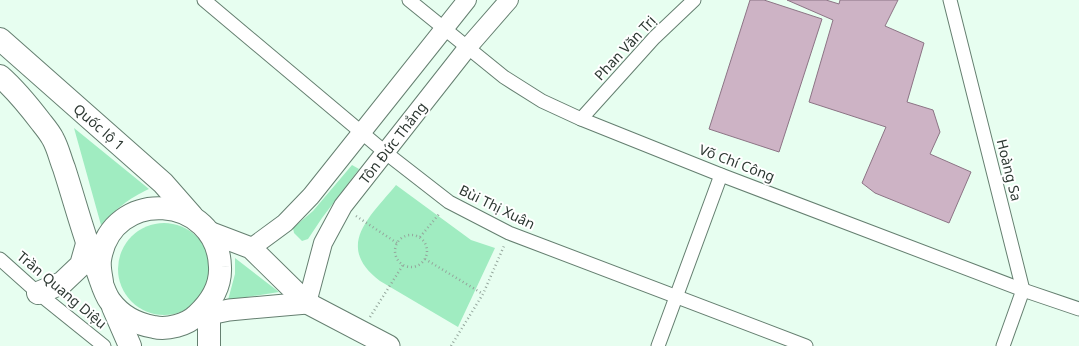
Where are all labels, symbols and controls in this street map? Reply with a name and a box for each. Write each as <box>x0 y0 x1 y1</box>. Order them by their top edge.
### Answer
street label: Phan Văn Trị <box>590 11 660 84</box>
street label: Tôn Đức Thắng <box>355 98 431 188</box>
street label: Quốc lộ 1 <box>70 99 129 154</box>
street label: Hoàng Sa <box>993 137 1026 203</box>
street label: Võ Chí Công <box>697 139 778 186</box>
street label: Bùi Thị Xuân <box>456 180 538 233</box>
street label: Trần Quang Diệu <box>14 247 111 333</box>

